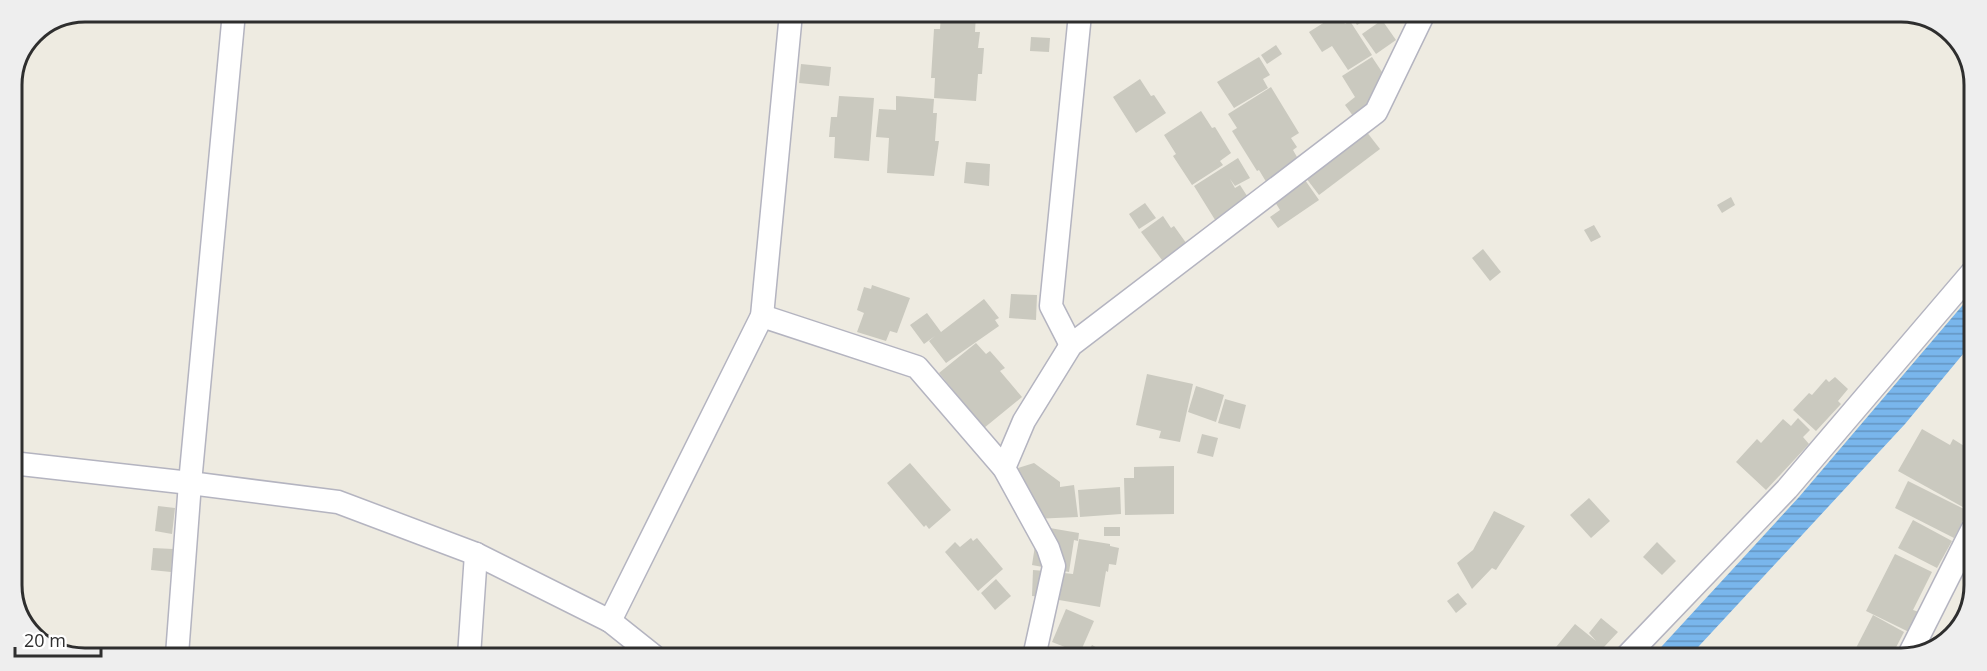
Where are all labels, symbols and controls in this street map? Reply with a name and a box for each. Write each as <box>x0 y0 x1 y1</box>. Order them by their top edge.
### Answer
scale bar <box>15 620 100 658</box>
text: 20 m <box>24 628 66 652</box>

